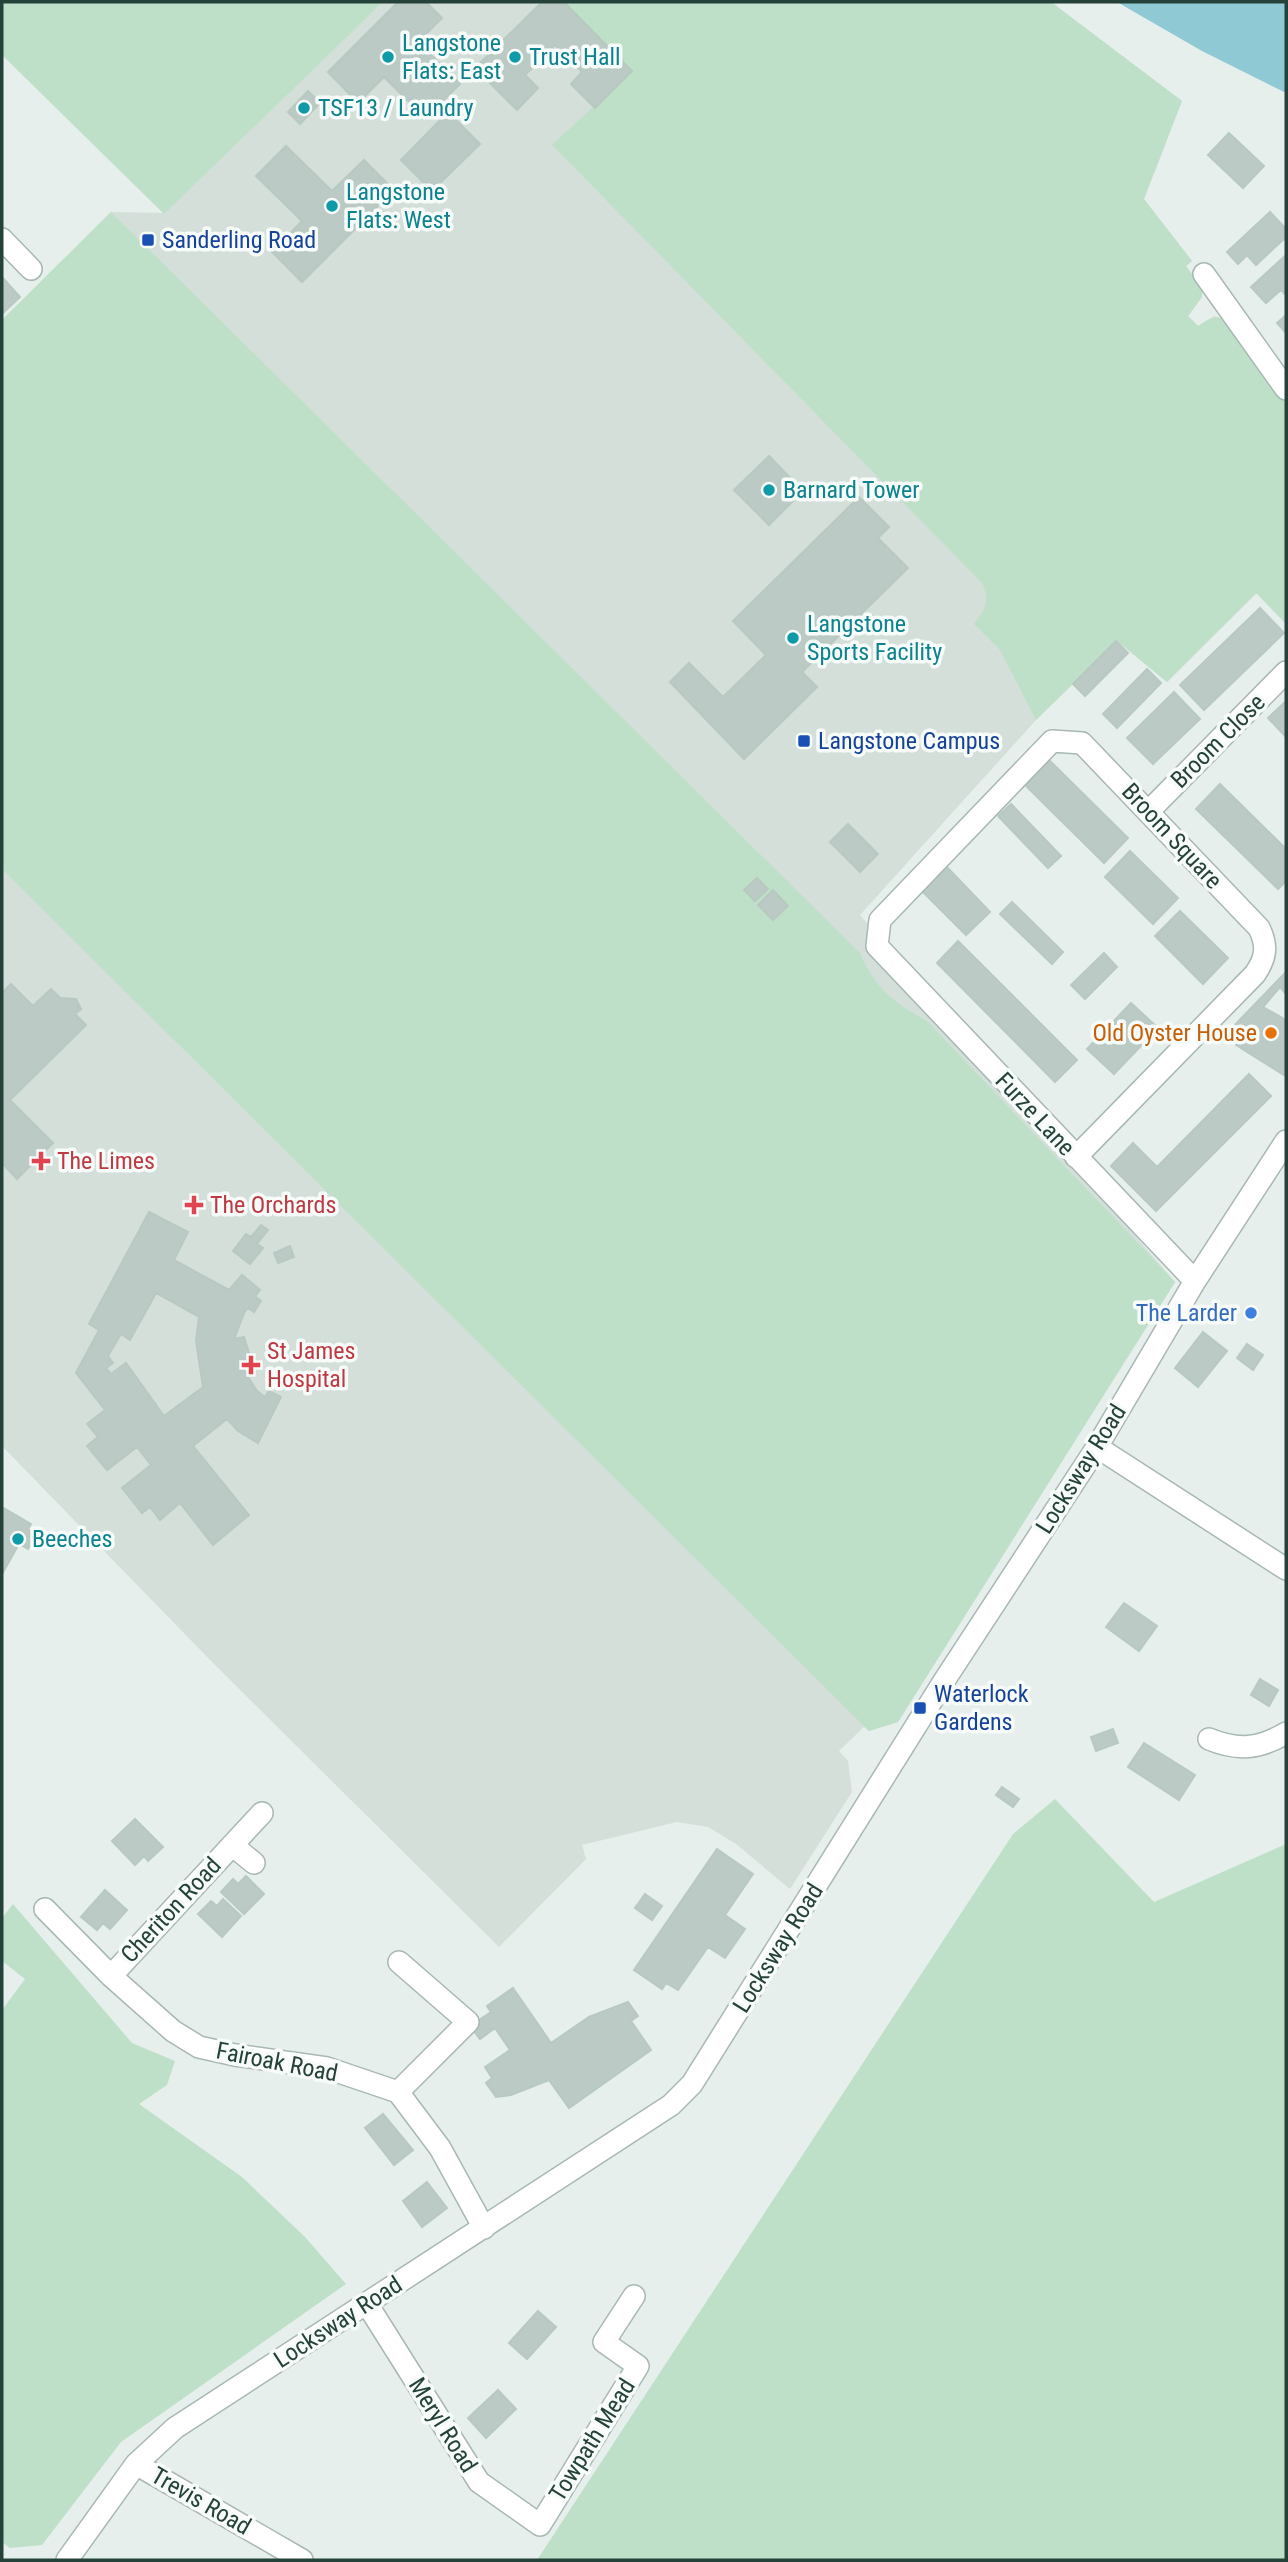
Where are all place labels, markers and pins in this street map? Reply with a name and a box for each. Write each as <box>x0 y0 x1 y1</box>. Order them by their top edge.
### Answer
place label: Langstone Flats: East <box>402 29 501 85</box>
place label: Trust Hall <box>529 43 620 71</box>
marker: Langstone Flats: East <box>380 49 396 65</box>
marker: Trust Hall <box>507 49 523 65</box>
place label: TSF13 / Laundry <box>318 94 473 122</box>
marker: TSF13 / Laundry <box>296 100 312 116</box>
place label: Langstone Flats: West <box>346 178 451 234</box>
marker: Langstone Flats: West <box>324 198 340 214</box>
place label: Sanderling Road <box>162 226 316 254</box>
marker: Sanderling Road <box>140 232 156 248</box>
place label: Barnard Tower <box>783 476 920 504</box>
marker: Barnard Tower <box>761 482 777 498</box>
place label: Langstone Sports Facility <box>807 610 942 666</box>
marker: Langstone Sports Facility <box>785 630 801 646</box>
place label: Langstone Campus <box>818 727 1000 755</box>
marker: Langstone Campus <box>796 733 812 749</box>
place label: Old Oyster House <box>1092 1019 1257 1047</box>
marker: Old Oyster House <box>1263 1025 1279 1041</box>
place label: The Limes <box>57 1147 155 1175</box>
marker: The Limes <box>31 1151 51 1171</box>
place label: The Orchards <box>210 1191 336 1219</box>
marker: The Orchards <box>184 1195 204 1215</box>
place label: The Larder <box>1136 1299 1237 1327</box>
marker: The Larder <box>1243 1305 1259 1321</box>
place label: St James Hospital <box>267 1337 355 1393</box>
marker: St James Hospital <box>241 1355 261 1375</box>
place label: Beeches <box>32 1525 112 1553</box>
marker: Beeches <box>10 1531 26 1547</box>
place label: Waterlock Gardens <box>934 1680 1029 1736</box>
marker: Waterlock Gardens <box>912 1700 928 1716</box>

